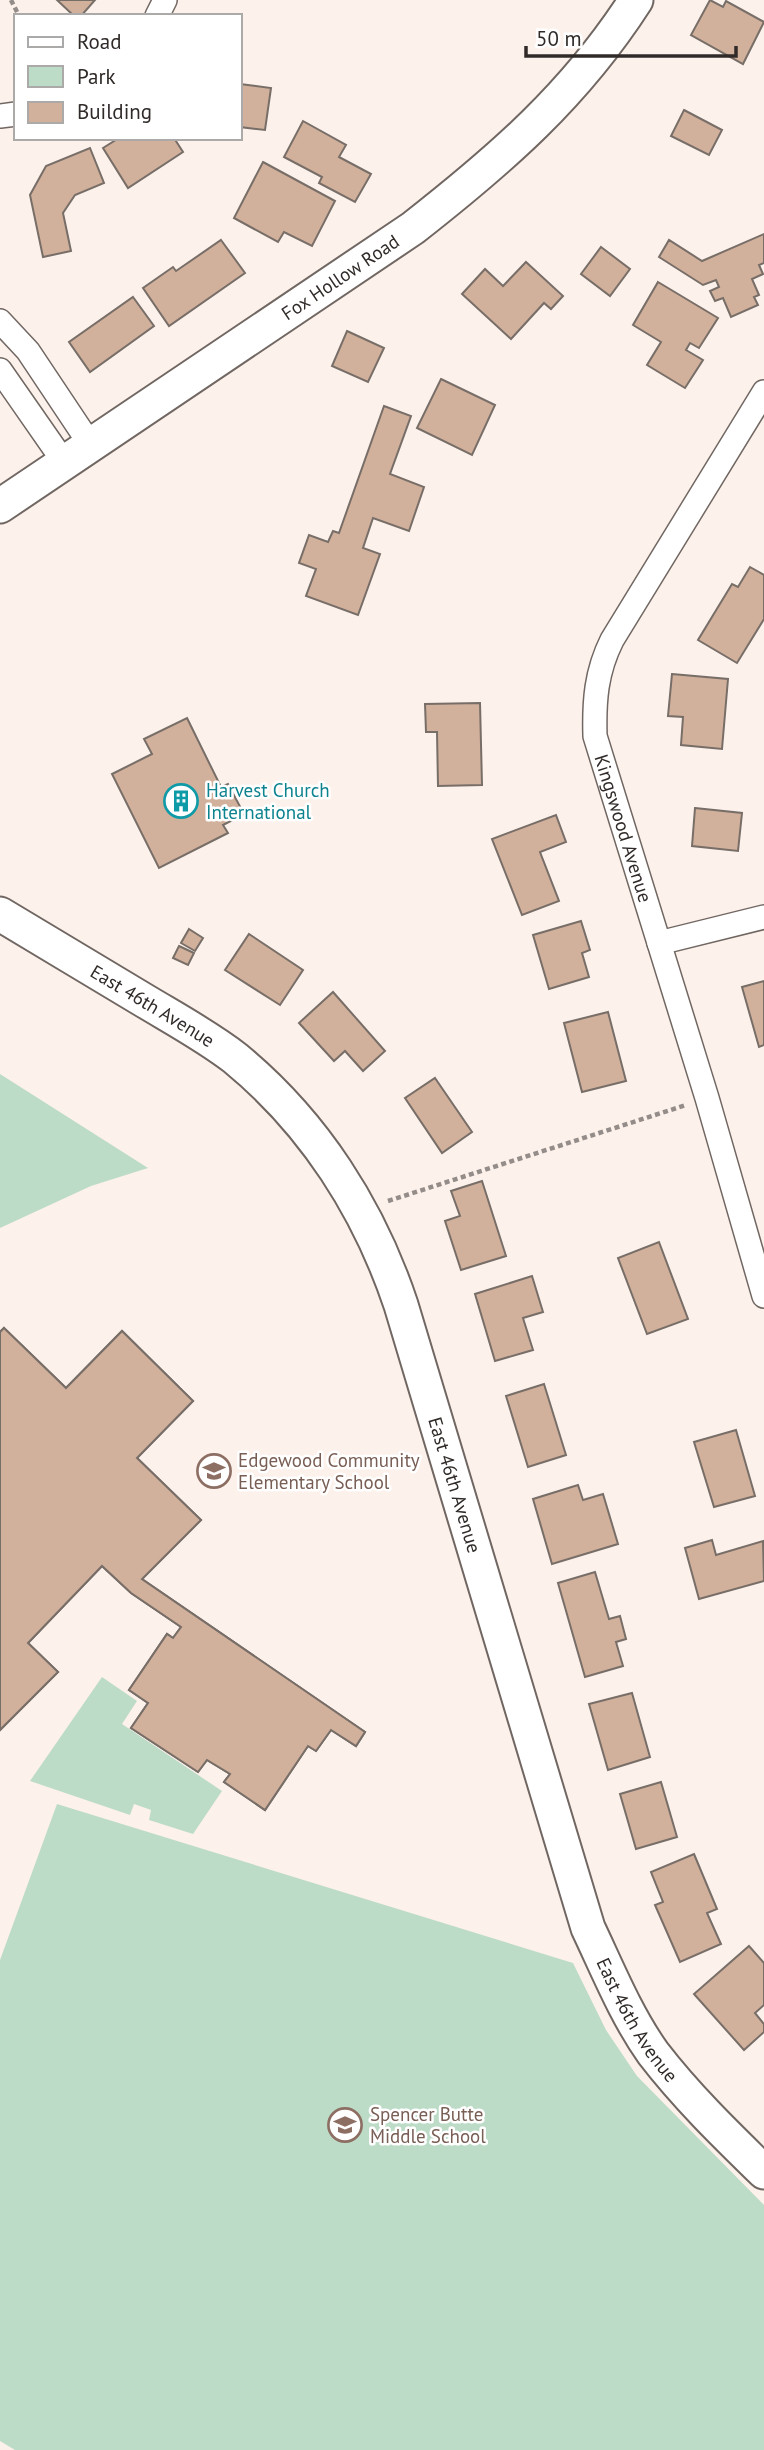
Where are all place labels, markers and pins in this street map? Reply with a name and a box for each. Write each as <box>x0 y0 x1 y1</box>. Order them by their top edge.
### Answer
place label: Harvest Church International <box>206 778 330 824</box>
building icon: Harvest Church International <box>162 782 200 820</box>
place label: Edgewood Community Elementary School <box>238 1448 420 1494</box>
school or university icon: Edgewood Community Elementary School <box>195 1452 233 1490</box>
place label: Spencer Butte Middle School <box>370 2102 486 2148</box>
school or university icon: Spencer Butte Middle School <box>326 2106 364 2144</box>

